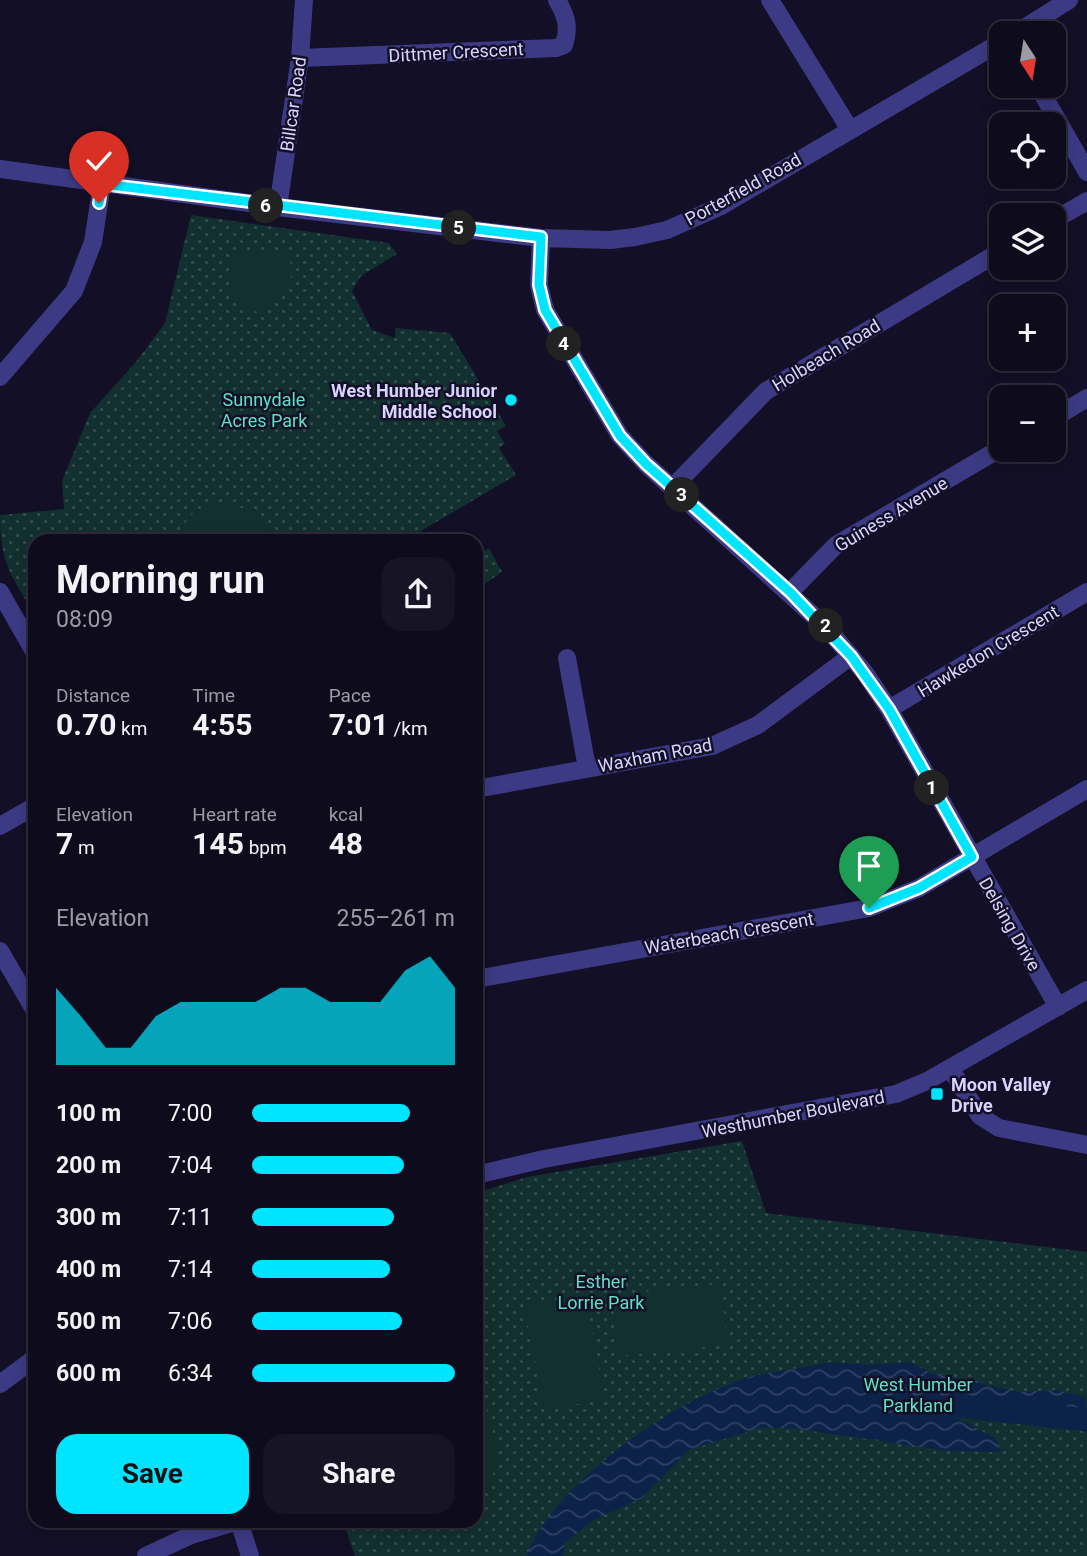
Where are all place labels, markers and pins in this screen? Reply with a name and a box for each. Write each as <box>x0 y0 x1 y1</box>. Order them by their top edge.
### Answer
pin <box>69 131 129 203</box>
pin: 6 <box>248 188 284 224</box>
pin: 5 <box>442 210 476 246</box>
pin: 4 <box>546 326 582 362</box>
place label: West Humber Junior Middle School <box>331 380 497 422</box>
marker: West Humber Junior Middle School <box>503 392 519 408</box>
pin: 3 <box>664 477 700 512</box>
pin: 2 <box>808 608 844 644</box>
pin: 1 <box>914 770 950 806</box>
pin <box>839 836 899 908</box>
place label: Moon Valley Drive <box>951 1074 1052 1116</box>
marker: Moon Valley Drive <box>929 1086 945 1102</box>

